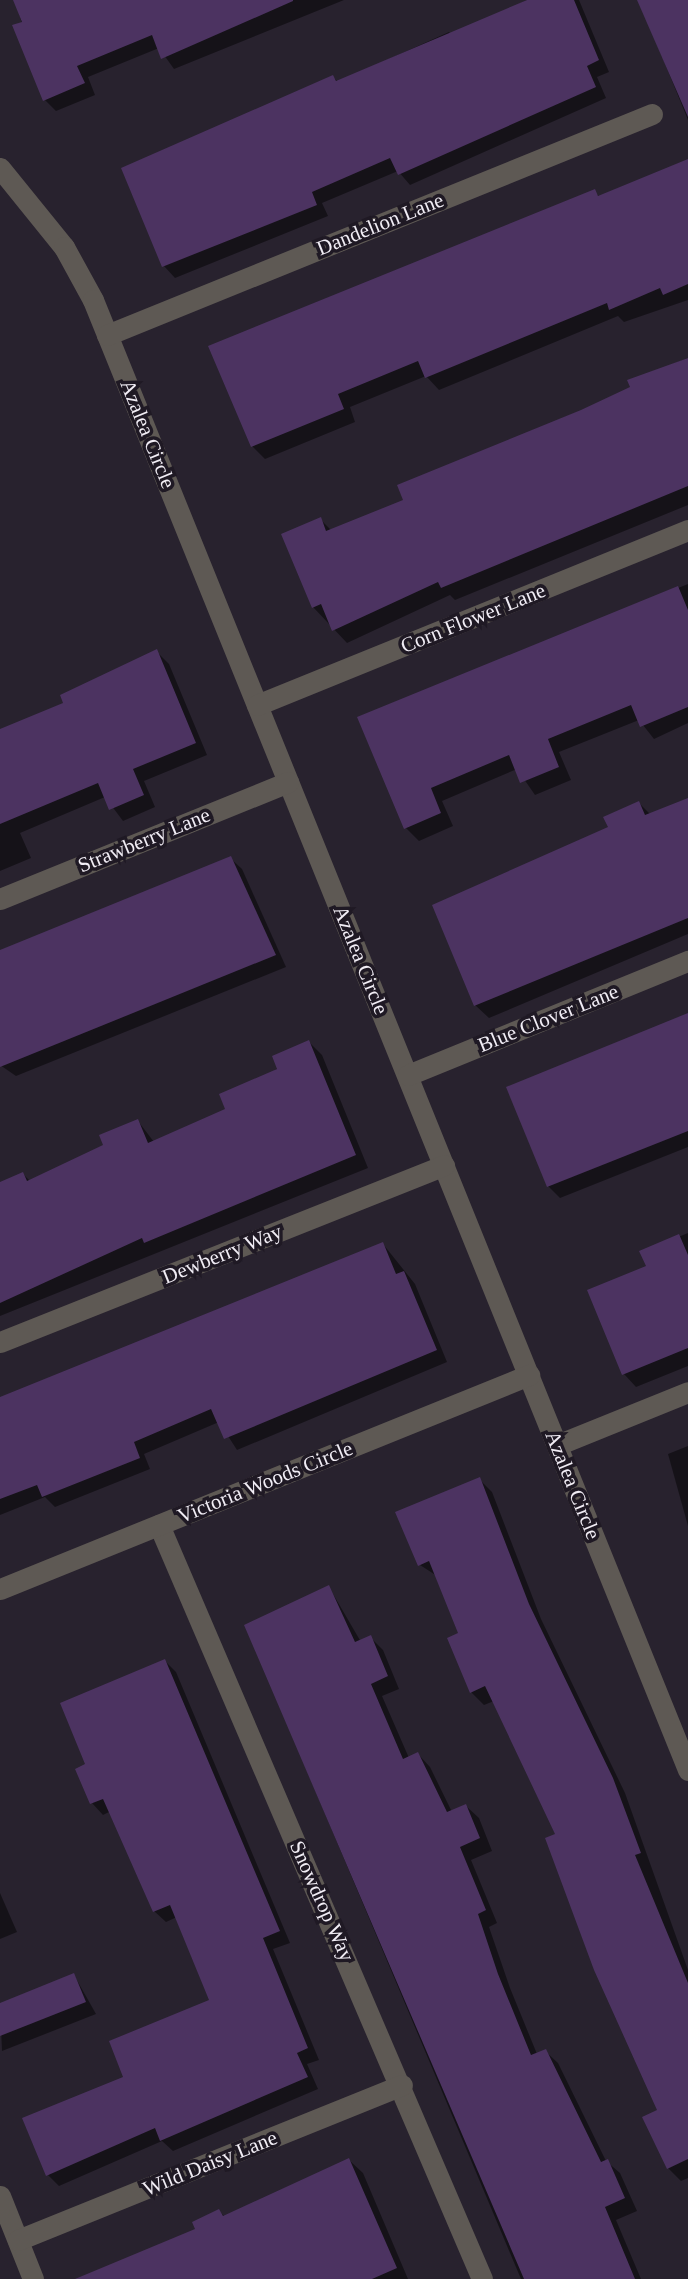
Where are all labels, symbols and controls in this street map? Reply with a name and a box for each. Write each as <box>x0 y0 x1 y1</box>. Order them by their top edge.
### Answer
street label: Dandelion Lane <box>313 187 447 261</box>
street label: Azalea Circle <box>115 376 181 492</box>
street label: Corn Flower Lane <box>397 577 549 659</box>
street label: Strawberry Lane <box>74 802 214 878</box>
street label: Azalea Circle <box>328 902 394 1018</box>
street label: Blue Clover Lane <box>474 978 622 1058</box>
street label: Dewberry Way <box>158 1218 286 1290</box>
street label: Azalea Circle <box>540 1427 606 1543</box>
street label: Victoria Woods Circle <box>174 1435 356 1529</box>
street label: Snowdrop Way <box>284 1837 360 1965</box>
street label: Wild Daisy Lane <box>139 2125 281 2201</box>

